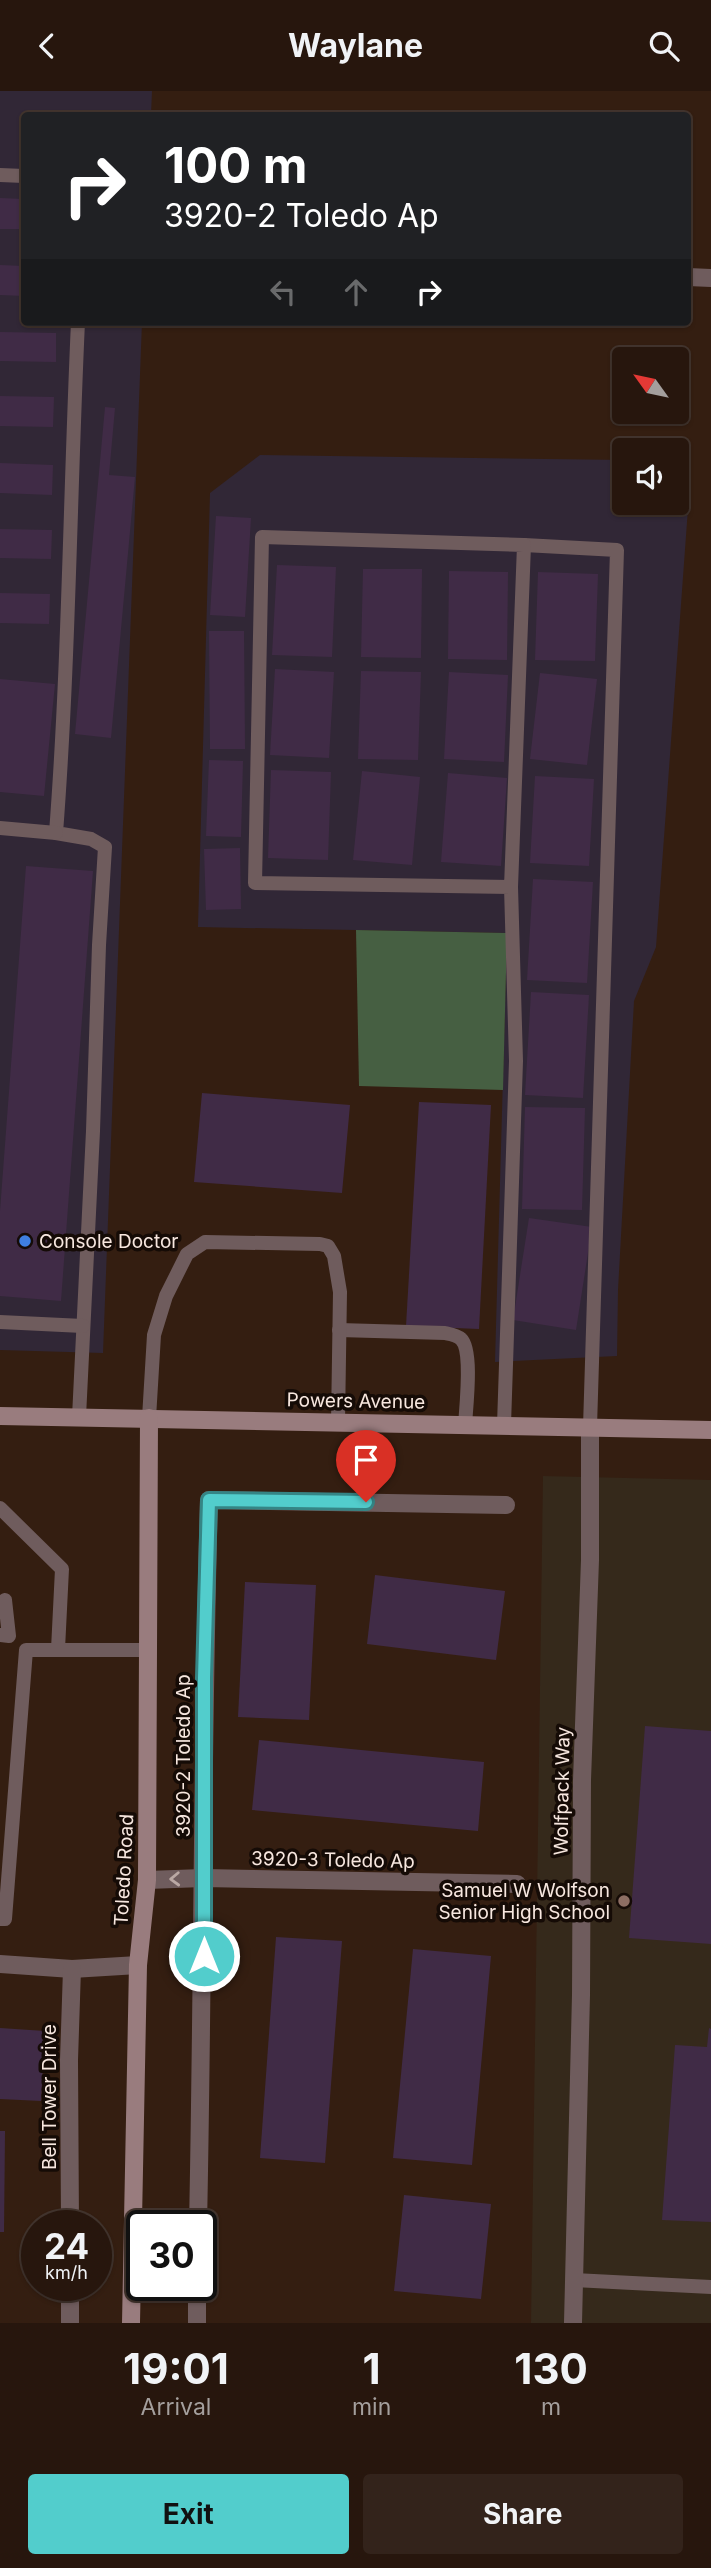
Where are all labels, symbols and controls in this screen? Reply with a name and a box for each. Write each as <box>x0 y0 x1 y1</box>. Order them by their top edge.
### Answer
text: Waylane <box>288 26 423 65</box>
icon: back <box>28 27 66 65</box>
icon: search <box>645 27 683 65</box>
text: 100 m <box>164 136 308 195</box>
icon: right <box>49 140 140 231</box>
text: 3920-2 Toledo Ap <box>164 196 439 235</box>
icon: left <box>264 273 302 311</box>
icon: ahead <box>337 273 375 311</box>
icon: right <box>410 273 448 311</box>
north arrow <box>612 347 690 423</box>
map controls <box>612 347 689 515</box>
button: sound <box>612 438 689 515</box>
place label: Console Doctor <box>39 1230 178 1253</box>
marker: Console Doctor <box>17 1233 33 1249</box>
street label: Powers Avenue <box>286 1388 426 1414</box>
pin <box>336 1430 396 1502</box>
icon: arrive <box>347 1441 385 1479</box>
street label: 3920-2 Toledo Ap <box>172 1674 195 1838</box>
street label: Wolfpack Way <box>549 1726 575 1856</box>
street label: Toledo Road <box>110 1813 138 1927</box>
street label: 3920-3 Toledo Ap <box>251 1847 415 1873</box>
one-way arrow <box>170 1872 181 1887</box>
place label: Samuel W Wolfson Senior High School <box>438 1879 610 1924</box>
marker: Samuel W Wolfson Senior High School <box>616 1893 632 1909</box>
position arrow <box>167 1919 241 1993</box>
street label: Bell Tower Drive <box>38 2024 61 2170</box>
speed limit sign: 30 <box>126 2210 217 2301</box>
text: 24 <box>44 2225 89 2267</box>
text: km/h <box>45 2262 88 2283</box>
text: 19:01 <box>123 2343 229 2394</box>
text: 1 <box>363 2343 381 2394</box>
text: 130 <box>514 2343 588 2394</box>
text: Arrival <box>141 2393 211 2421</box>
text: min <box>352 2393 391 2421</box>
text: m <box>541 2393 561 2421</box>
button: Exit <box>28 2474 349 2554</box>
button: Share <box>363 2474 683 2554</box>

